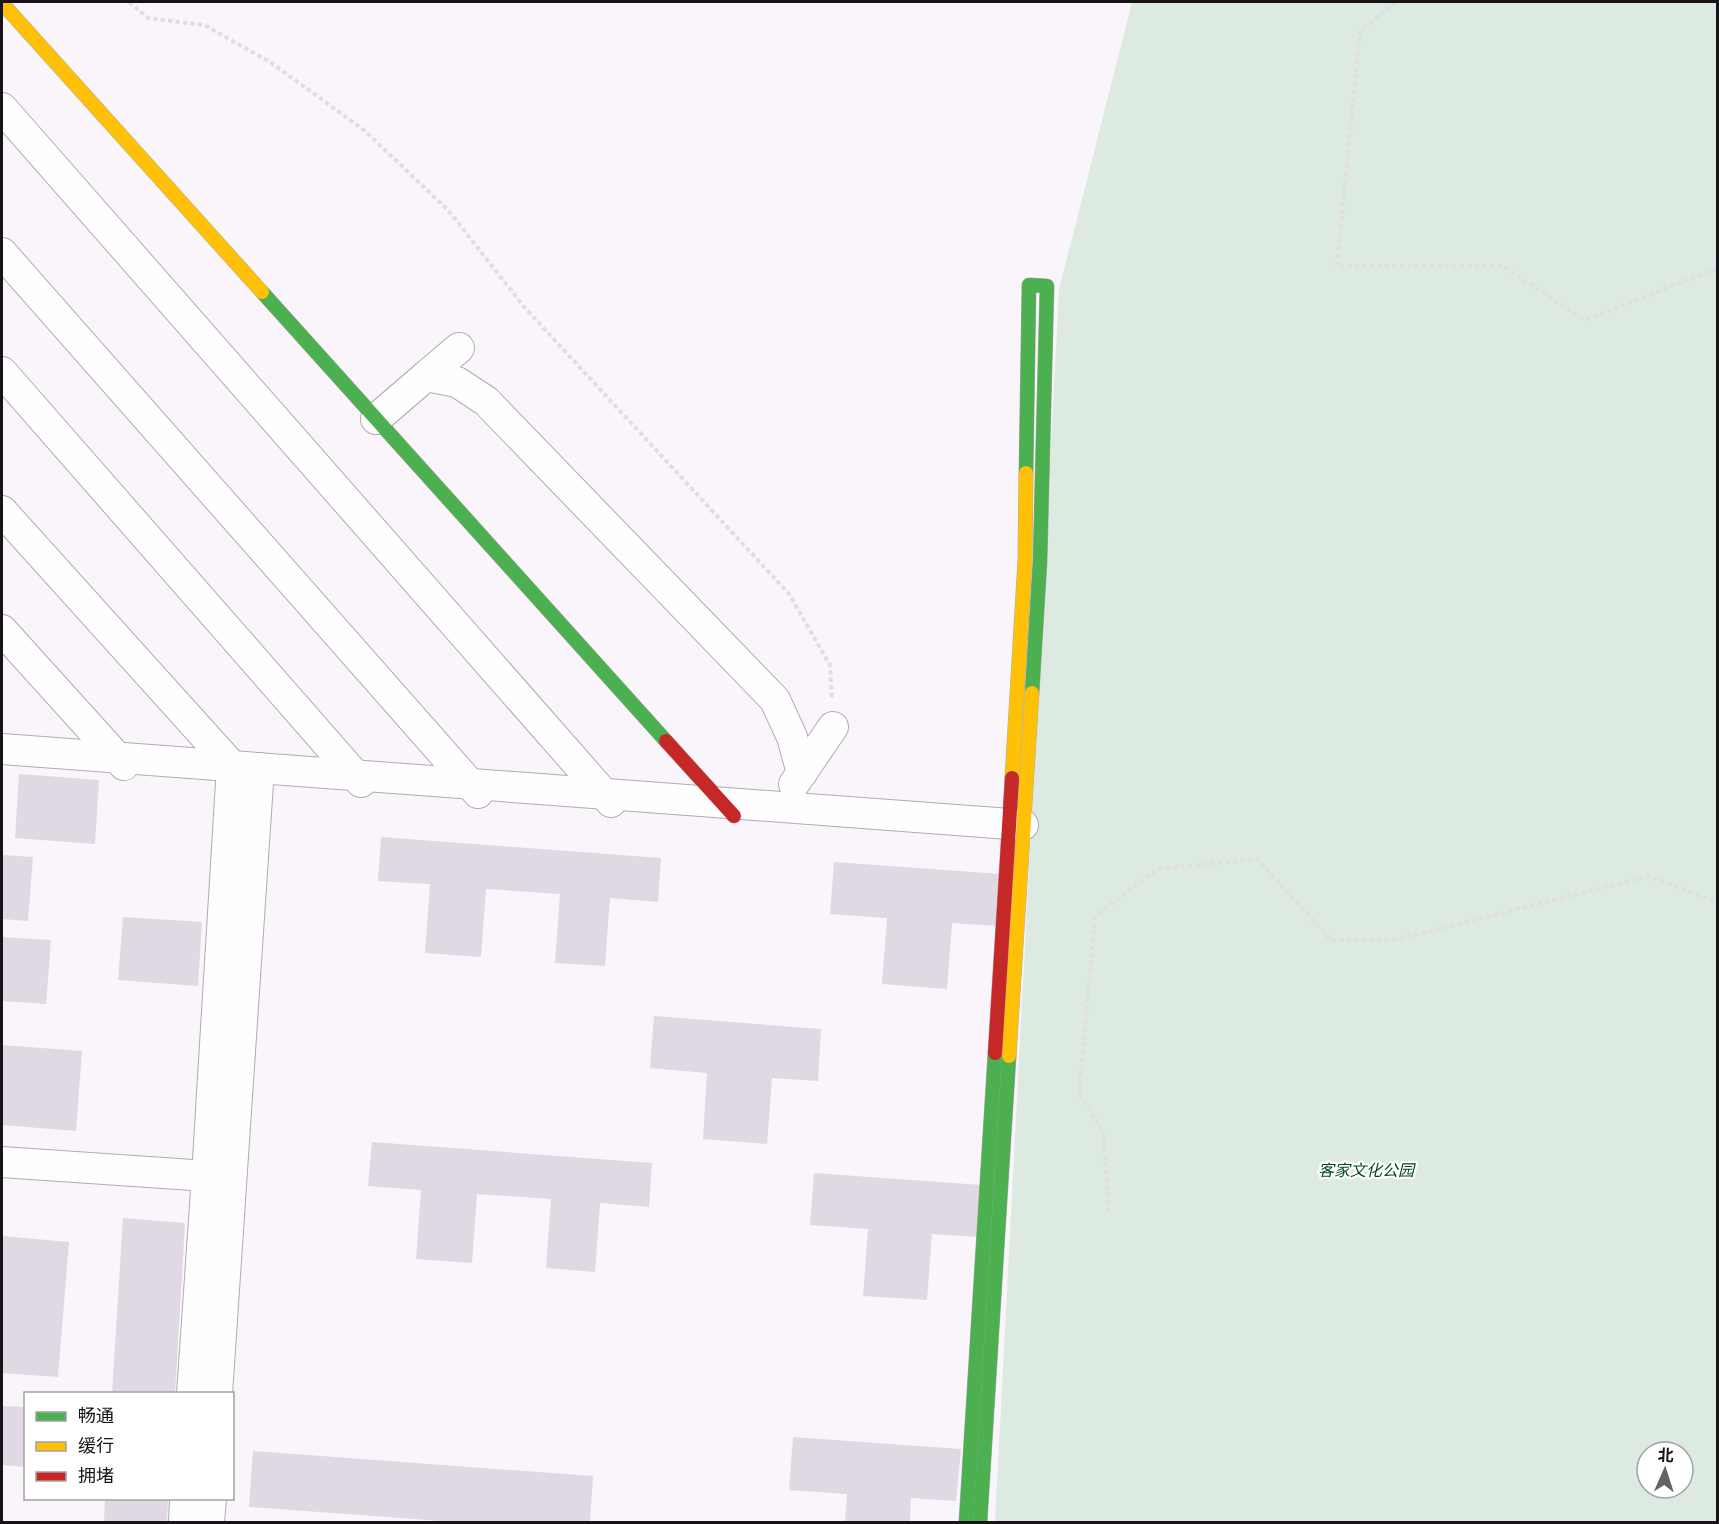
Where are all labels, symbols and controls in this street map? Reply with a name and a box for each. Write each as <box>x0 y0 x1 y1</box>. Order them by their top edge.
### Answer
park label: 客家文化公园 <box>1318 1160 1416 1180</box>
legend <box>24 1392 234 1500</box>
text: 畅通 <box>78 1404 114 1427</box>
text: 缓行 <box>78 1434 114 1457</box>
north arrow <box>1635 1440 1695 1500</box>
text: 北 <box>1657 1445 1674 1465</box>
text: 拥堵 <box>78 1464 114 1487</box>

